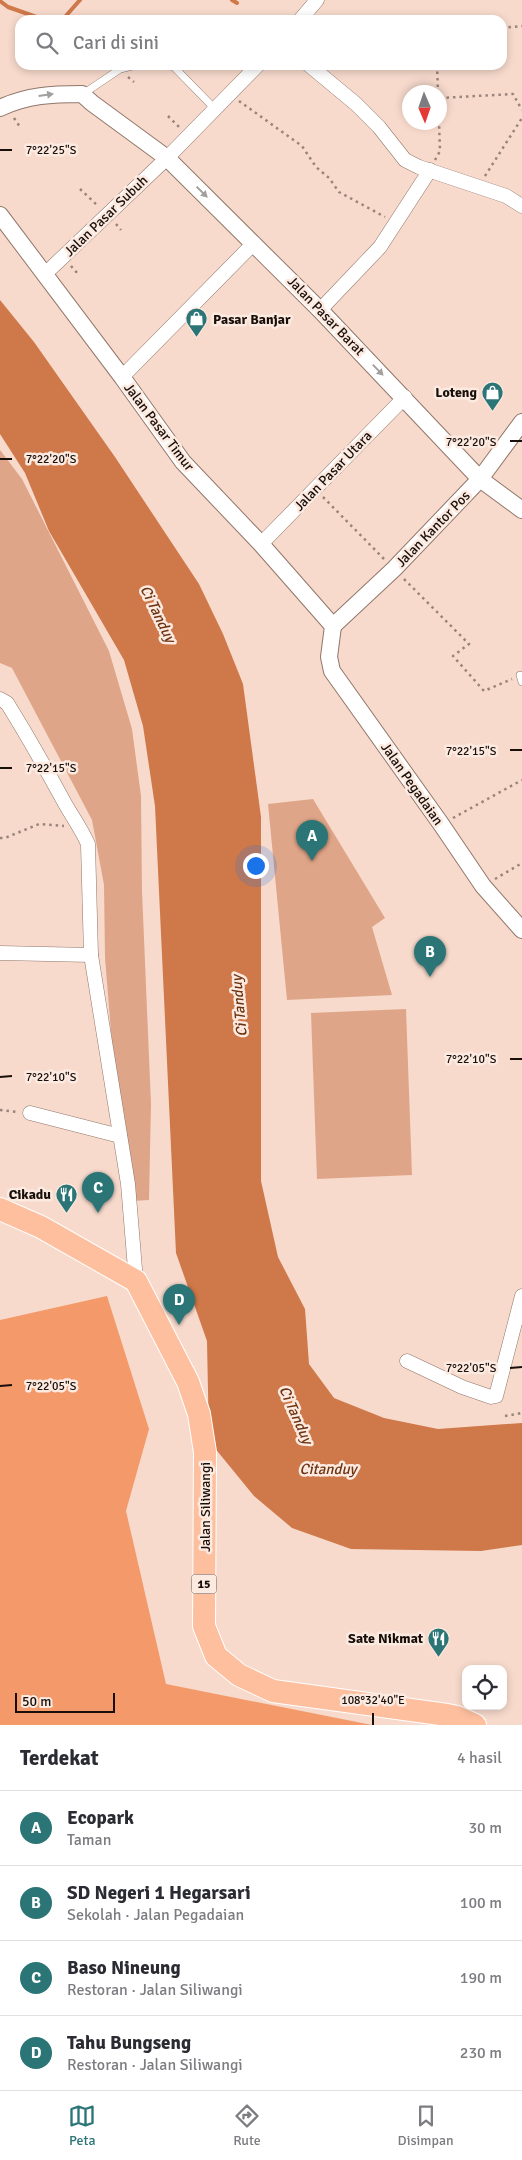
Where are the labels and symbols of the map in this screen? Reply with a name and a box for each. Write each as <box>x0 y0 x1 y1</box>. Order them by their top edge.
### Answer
north arrow <box>402 85 447 130</box>
one-way arrow <box>39 91 55 99</box>
text: 7°22'25"S <box>26 143 77 158</box>
street label: Jalan Pasar Subuh <box>61 172 151 260</box>
one-way arrow <box>196 186 208 198</box>
street label: Jalan Pasar Barat <box>284 273 368 359</box>
shop icon: Pasar Banjar <box>185 307 209 338</box>
place label: Pasar Banjar <box>213 311 291 328</box>
one-way arrow <box>372 363 384 375</box>
street label: Jalan Pasar Timur <box>120 380 198 475</box>
shop icon: Loteng <box>481 380 505 411</box>
place label: Loteng <box>435 384 477 401</box>
street label: Jalan Pasar Utara <box>291 427 375 515</box>
text: 7°22'20"S <box>446 435 497 450</box>
text: 7°22'20"S <box>26 452 77 467</box>
street label: Jalan Kantor Pos <box>392 487 474 571</box>
water label: Ci Tanduy <box>136 582 180 647</box>
street label: Jalan Pegadaian <box>377 739 447 829</box>
text: 7°22'15"S <box>446 744 497 759</box>
text: 7°22'15"S <box>26 761 77 776</box>
pin: A <box>296 820 328 861</box>
your location <box>243 853 269 879</box>
pin: B <box>414 936 446 977</box>
water label: Ci Tanduy <box>227 973 251 1037</box>
text: 7°22'10"S <box>446 1052 497 1067</box>
text: 7°22'10"S <box>26 1070 77 1085</box>
pin: C <box>82 1172 114 1213</box>
restaurant icon: Cikadu <box>55 1182 79 1213</box>
place label: Cikadu <box>9 1186 51 1203</box>
pin: D <box>163 1284 195 1325</box>
text: 7°22'05"S <box>446 1361 497 1376</box>
text: 7°22'05"S <box>26 1379 77 1394</box>
water label: Ci Tanduy <box>275 1383 318 1449</box>
water label: Citanduy <box>299 1460 359 1478</box>
street label: Jalan Siliwangi <box>197 1462 214 1552</box>
road number: 15 <box>192 1575 216 1594</box>
restaurant icon: Sate Nikmat <box>427 1626 451 1657</box>
place label: Sate Nikmat <box>348 1630 424 1647</box>
scale bar <box>15 1690 115 1713</box>
text: 108°32'40"E <box>341 1693 405 1708</box>

